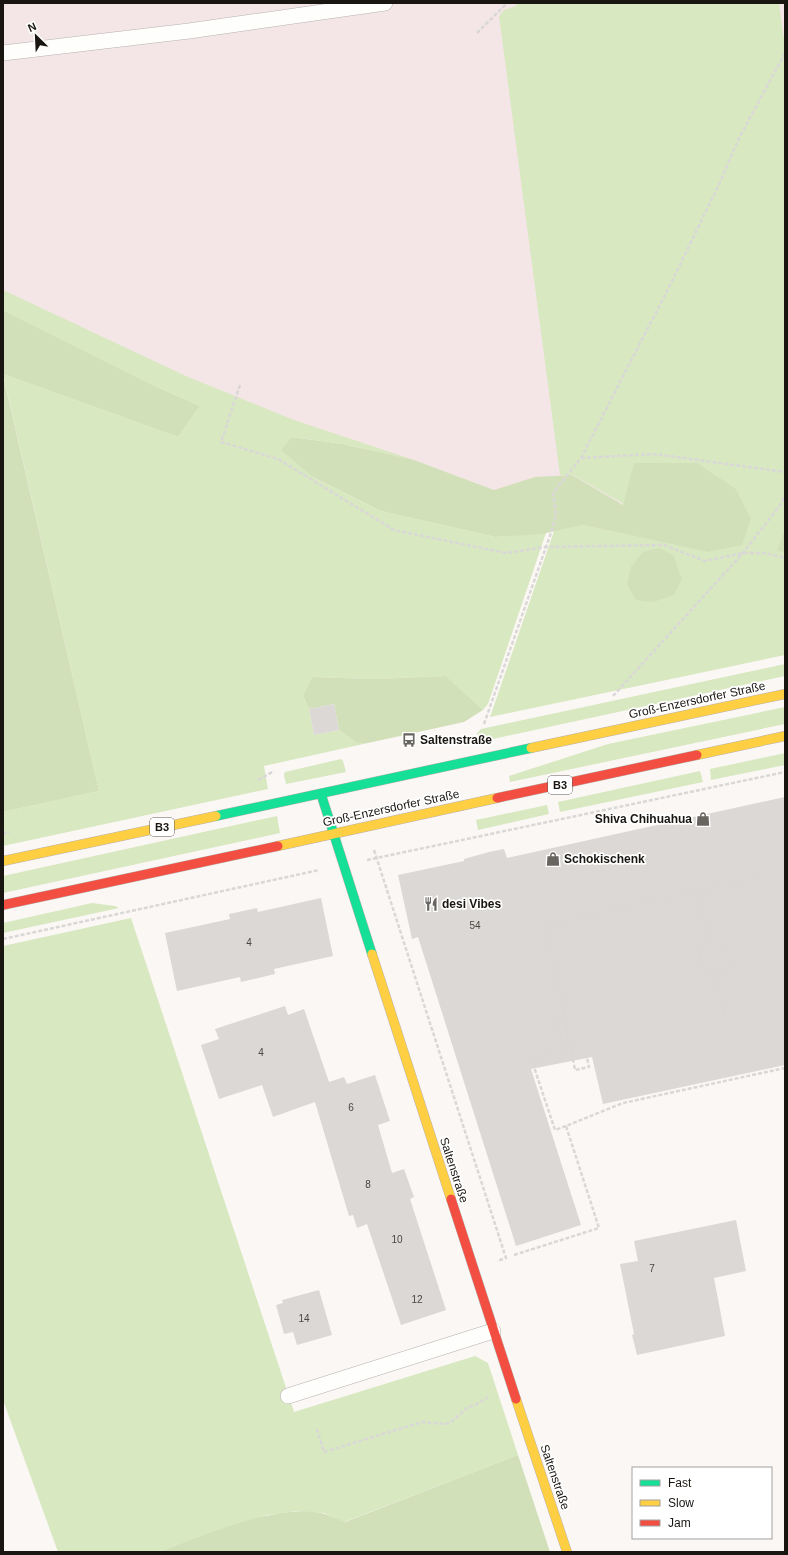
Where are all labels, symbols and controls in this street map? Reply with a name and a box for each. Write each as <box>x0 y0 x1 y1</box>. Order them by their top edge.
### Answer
north arrow <box>16 16 56 56</box>
text: N <box>26 20 38 34</box>
street label: Groß-Enzersdorfer Straße <box>627 679 767 721</box>
bus stop icon: Saltenstraße <box>401 732 417 748</box>
place label: Saltenstraße <box>420 733 492 747</box>
road number: B3 <box>548 776 572 794</box>
street label: Groß-Enzersdorfer Straße <box>321 787 461 829</box>
shop icon: Shiva Chihuahua <box>695 811 711 827</box>
place label: Shiva Chihuahua <box>595 812 692 826</box>
road number: B3 <box>150 818 174 836</box>
shop icon: Schokischenk <box>545 851 561 867</box>
place label: Schokischenk <box>564 852 645 866</box>
restaurant icon: desi Vibes <box>423 896 439 912</box>
place label: desi Vibes <box>442 897 501 911</box>
house number: 54 <box>469 920 481 931</box>
house number: 4 <box>246 937 252 948</box>
house number: 4 <box>258 1047 264 1058</box>
house number: 6 <box>348 1102 354 1113</box>
street label: Saltenstraße <box>437 1135 471 1205</box>
house number: 8 <box>365 1179 371 1190</box>
house number: 10 <box>391 1234 403 1245</box>
house number: 7 <box>649 1263 655 1274</box>
house number: 12 <box>411 1294 423 1305</box>
house number: 14 <box>298 1313 310 1324</box>
street label: Saltenstraße <box>537 1443 573 1512</box>
legend <box>632 1467 772 1539</box>
text: Fast <box>668 1476 692 1490</box>
text: Slow <box>668 1496 694 1510</box>
text: Jam <box>668 1516 691 1530</box>

